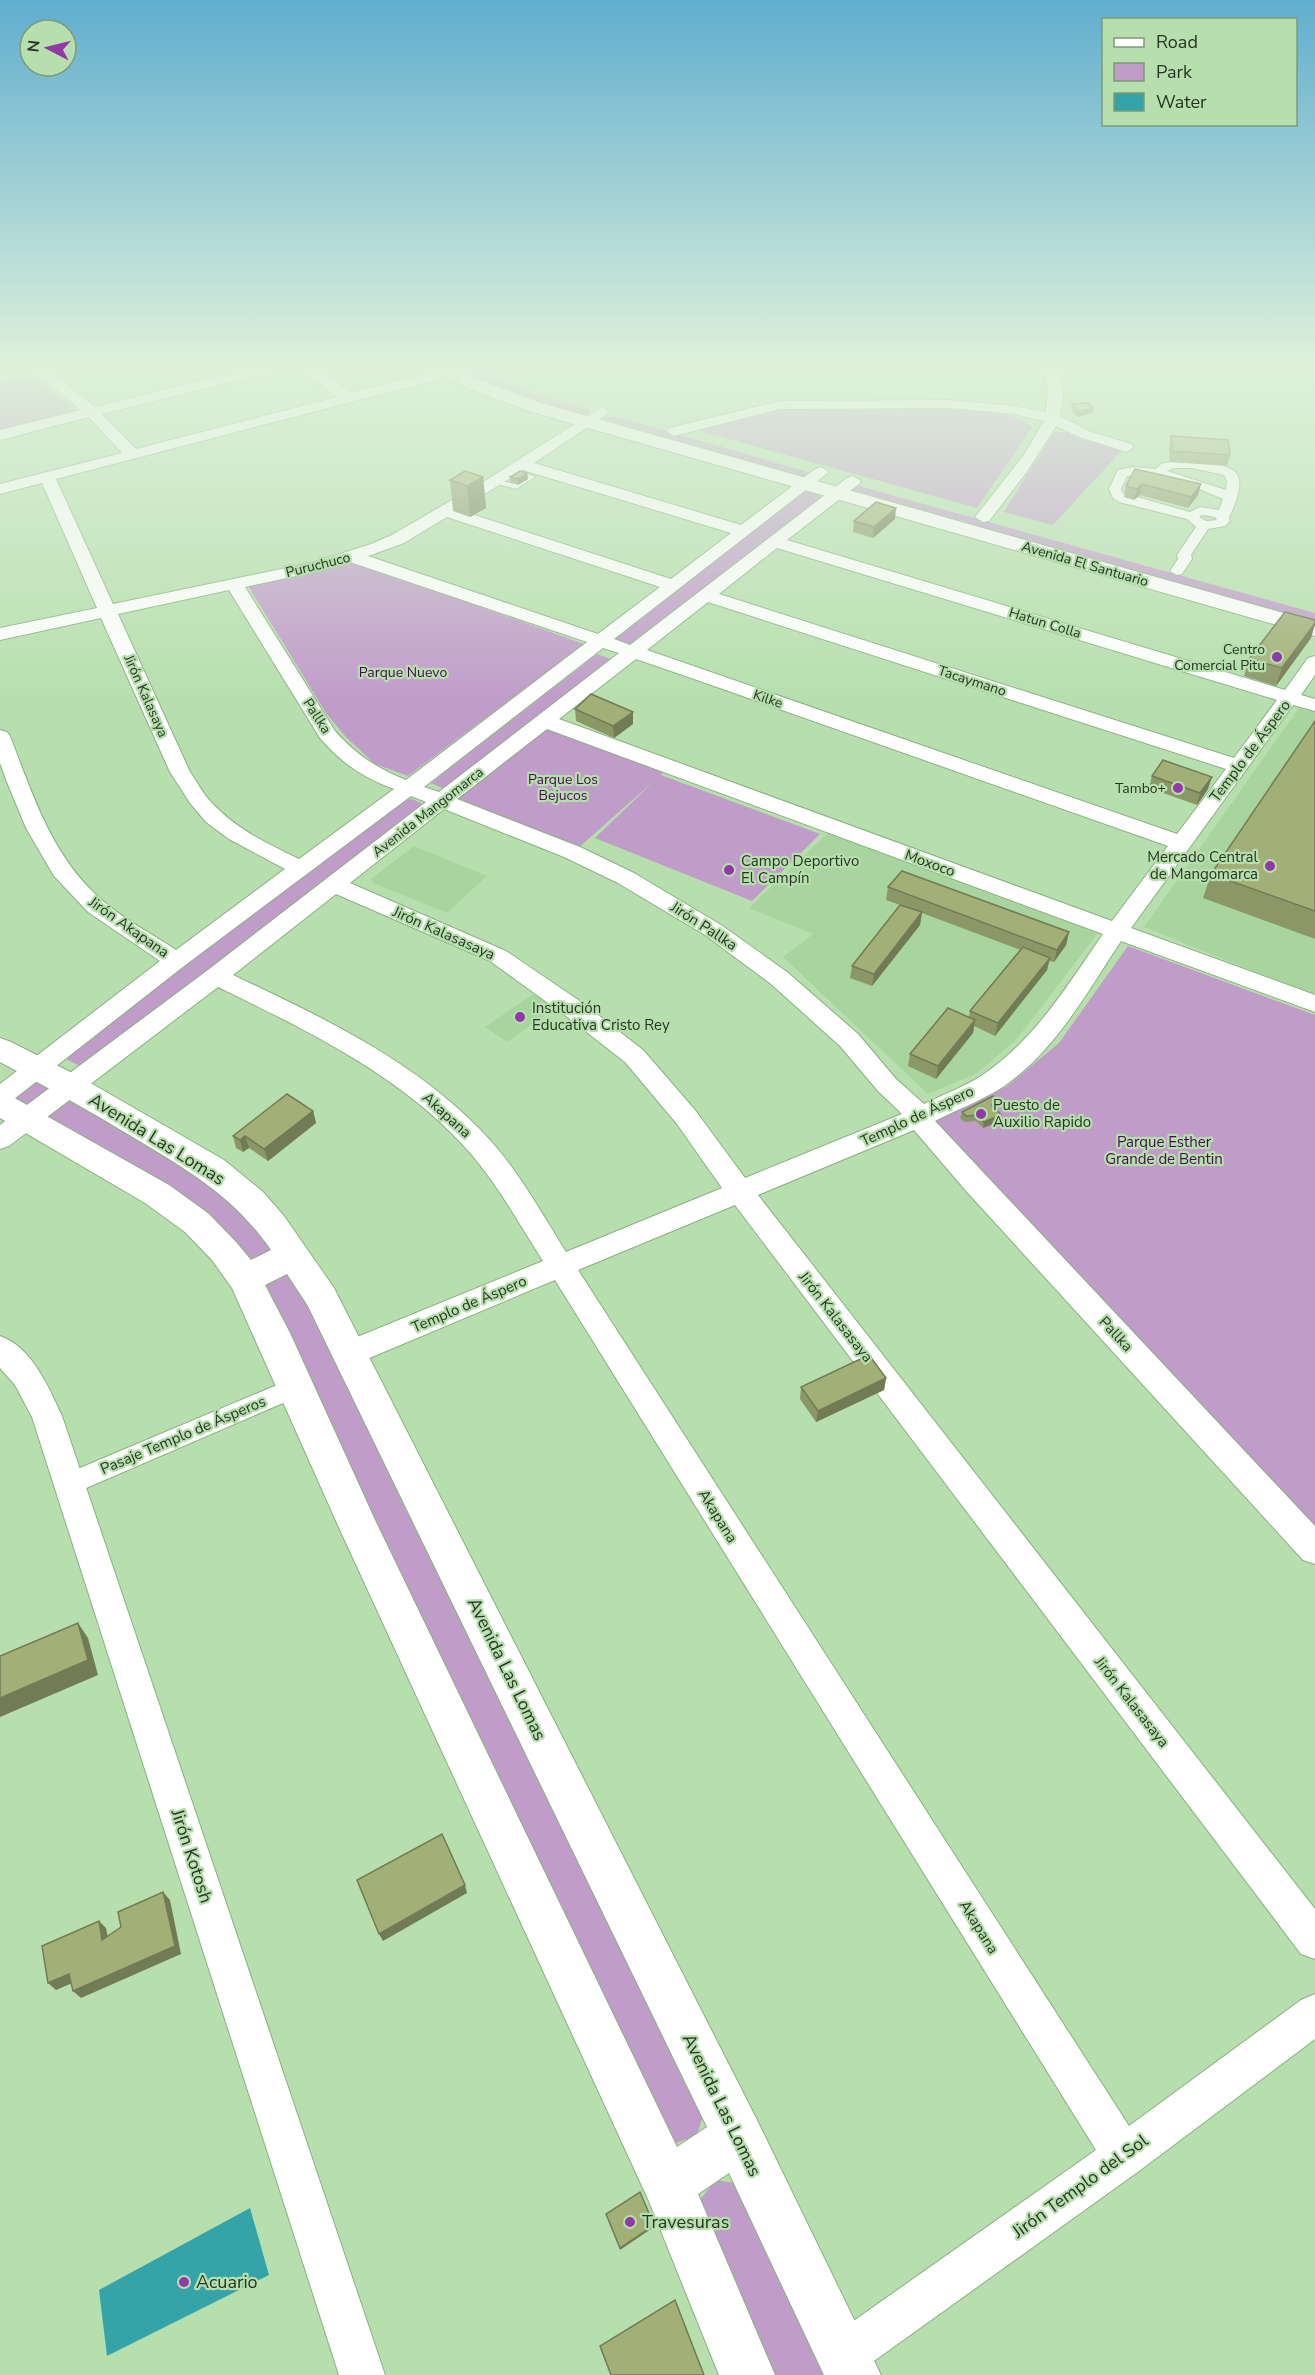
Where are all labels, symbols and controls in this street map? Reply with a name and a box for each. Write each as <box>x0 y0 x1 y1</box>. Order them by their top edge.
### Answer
north arrow <box>18 18 78 78</box>
legend <box>1102 18 1297 126</box>
text: Road <box>1156 30 1198 54</box>
text: N <box>22 39 46 54</box>
text: Park <box>1156 60 1193 84</box>
text: Water <box>1156 90 1207 114</box>
street label: Avenida El Santuario <box>1019 537 1151 591</box>
street label: Puruchuco <box>284 548 352 582</box>
street label: Hatun Colla <box>1006 603 1084 643</box>
place label: Centro Comercial Pitu <box>1174 640 1265 675</box>
marker: Centro Comercial Pitu <box>1270 650 1284 664</box>
street label: Jirón Kalasaya <box>119 651 173 740</box>
street label: Tacaymano <box>935 661 1009 701</box>
park label: Parque Nuevo <box>359 663 447 682</box>
street label: Kilke <box>751 685 785 713</box>
street label: Pallka <box>299 695 335 737</box>
street label: Templo de Áspero <box>1205 696 1295 806</box>
street label: Avenida Mangomarca <box>368 763 488 861</box>
park label: Parque Los Bejucos <box>528 770 598 805</box>
place label: Tambo+ <box>1115 779 1166 798</box>
marker: Tambo+ <box>1171 781 1185 795</box>
street label: Moxoco <box>902 845 958 881</box>
place label: Mercado Central de Mangomarca <box>1147 847 1259 884</box>
place label: Campo Deportivo El Campín <box>741 851 859 888</box>
marker: Mercado Central de Mangomarca <box>1263 859 1277 873</box>
marker: Campo Deportivo El Campín <box>722 863 736 877</box>
street label: Jirón Akapana <box>84 891 173 962</box>
street label: Jirón Pallka <box>666 896 741 955</box>
street label: Jirón Kalasasaya <box>389 901 498 964</box>
place label: Institución Educativa Cristo Rey <box>532 998 670 1035</box>
marker: Institución Educativa Cristo Rey <box>513 1010 527 1024</box>
street label: Templo de Áspero <box>857 1081 977 1151</box>
street label: Avenida Las Lomas <box>84 1087 230 1191</box>
street label: Akapana <box>418 1088 476 1142</box>
place label: Puesto de Auxilio Rapido <box>993 1095 1091 1132</box>
marker: Puesto de Auxilio Rapido <box>974 1107 988 1121</box>
park label: Parque Esther Grande de Bentin <box>1105 1132 1223 1169</box>
street label: Jirón Kalasasaya <box>794 1267 878 1366</box>
street label: Templo de Áspero <box>408 1271 530 1337</box>
street label: Pallka <box>1095 1312 1137 1356</box>
street label: Pasaje Templo de Ásperos <box>97 1391 269 1479</box>
street label: Akapana <box>694 1485 742 1547</box>
street label: Avenida Las Lomas <box>462 1593 552 1745</box>
street label: Jirón Kalasasaya <box>1090 1652 1174 1751</box>
street label: Jirón Kotosh <box>165 1805 218 1906</box>
street label: Akapana <box>955 1896 1003 1958</box>
street label: Avenida Las Lomas <box>677 2029 767 2181</box>
street label: Jirón Templo del Sol <box>1006 2128 1153 2244</box>
place label: Travesuras <box>642 2210 729 2234</box>
marker: Travesuras <box>623 2215 637 2229</box>
place label: Acuario <box>196 2270 258 2294</box>
marker: Acuario <box>177 2275 191 2289</box>

